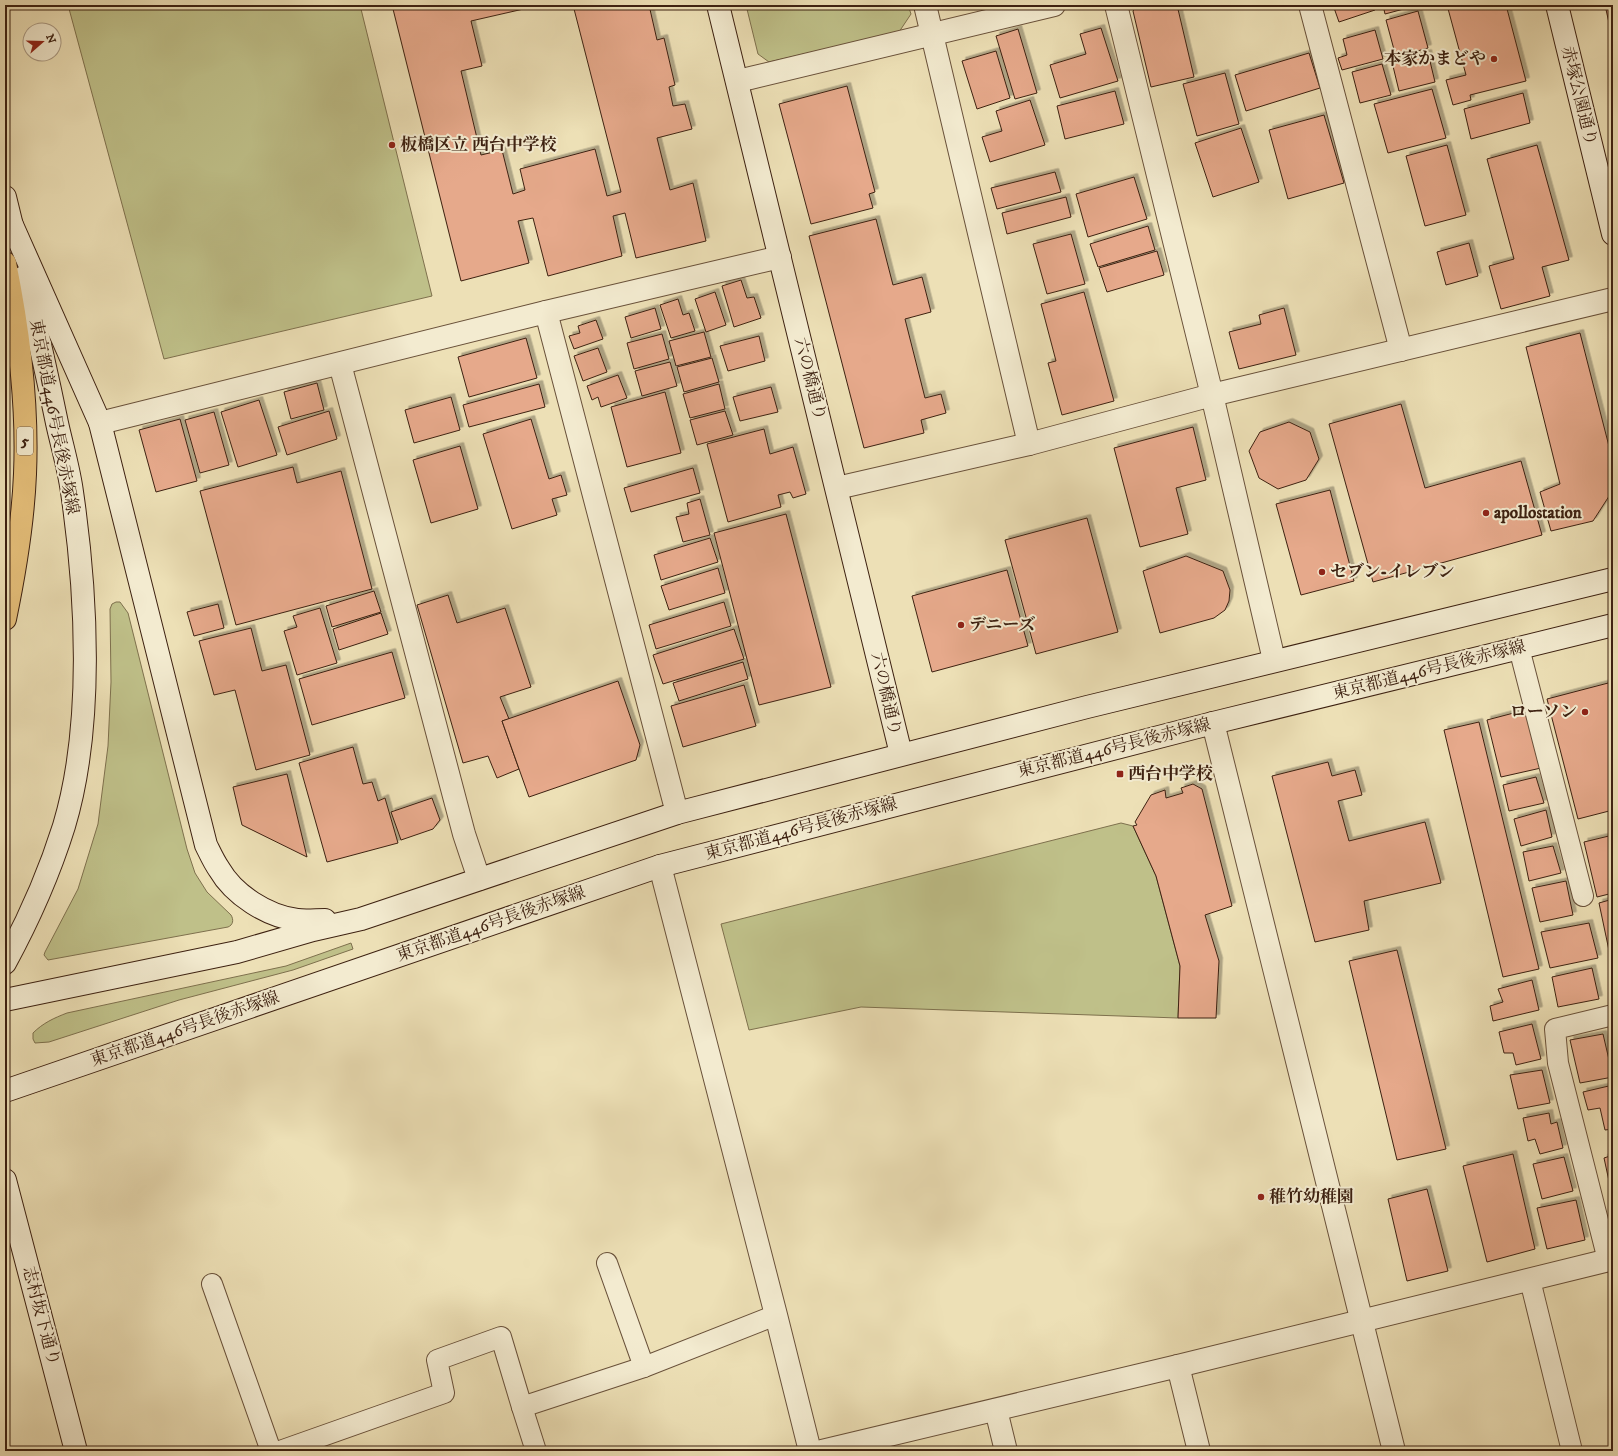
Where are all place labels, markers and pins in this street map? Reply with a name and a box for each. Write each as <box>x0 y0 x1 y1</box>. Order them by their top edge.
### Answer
place label: 本家かまどや <box>1384 48 1486 70</box>
marker: 本家かまどや <box>1489 54 1499 64</box>
place label: 板橋区立 西台中学校 <box>400 134 557 156</box>
marker: 板橋区立 西台中学校 <box>387 140 397 150</box>
place label: apollostation <box>1494 502 1582 524</box>
marker: apollostation <box>1481 508 1491 518</box>
place label: セブン-イレブン <box>1330 561 1455 583</box>
marker: セブン-イレブン <box>1317 567 1327 577</box>
place label: デニーズ <box>969 614 1035 636</box>
marker: デニーズ <box>956 620 966 630</box>
place label: ローソン <box>1510 701 1577 723</box>
marker: ローソン <box>1580 707 1590 717</box>
place label: 西台中学校 <box>1128 763 1213 785</box>
marker: 西台中学校 <box>1115 769 1125 779</box>
place label: 稚竹幼稚園 <box>1269 1186 1354 1208</box>
marker: 稚竹幼稚園 <box>1256 1192 1266 1202</box>

